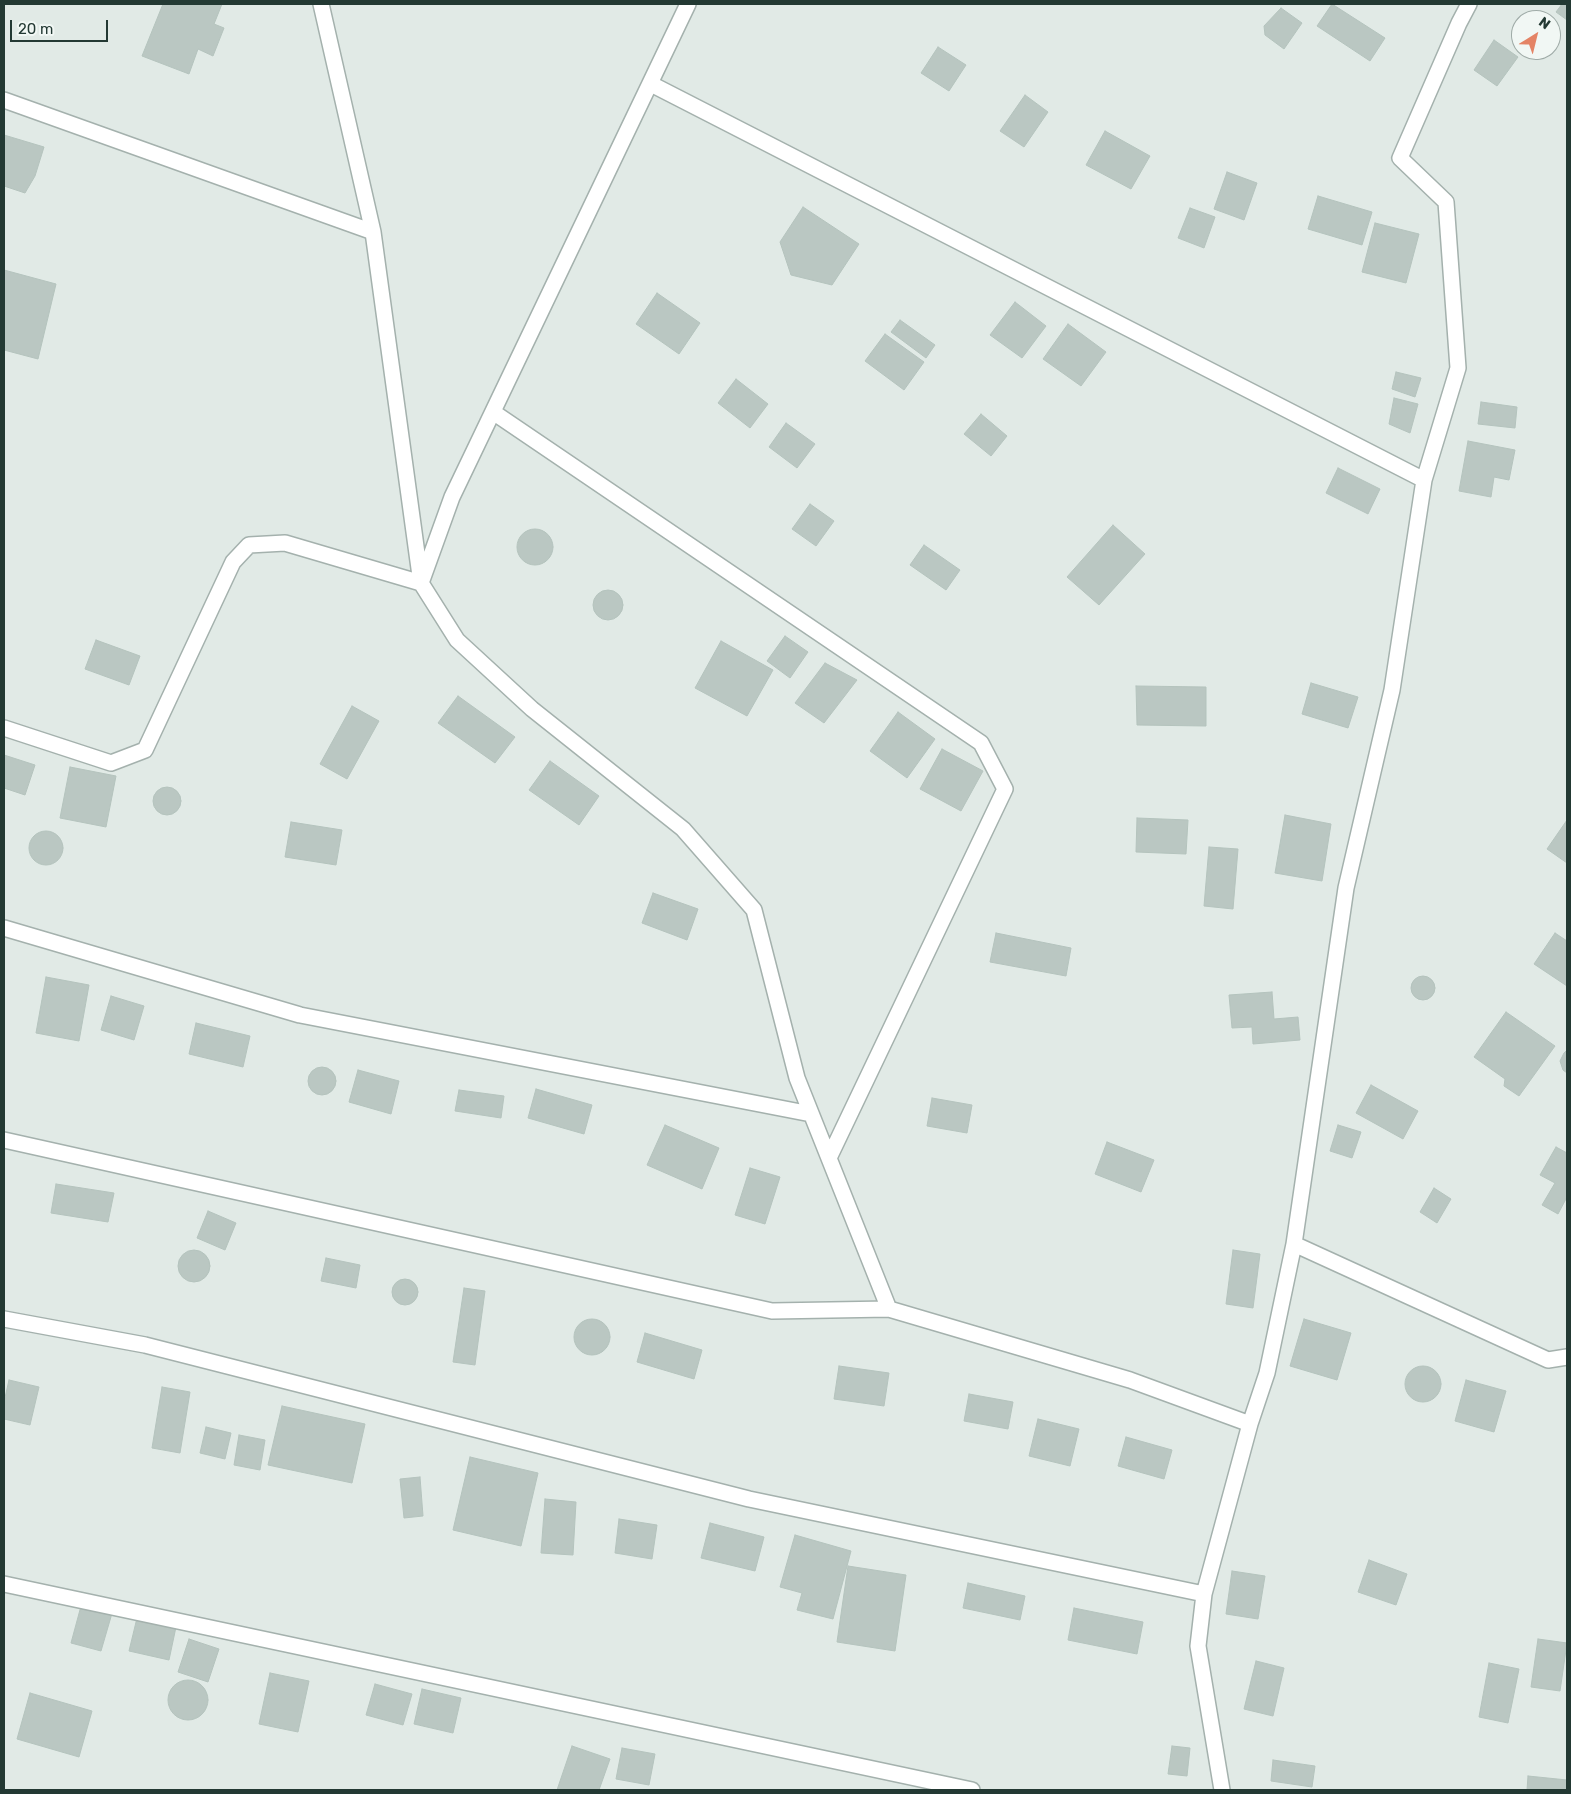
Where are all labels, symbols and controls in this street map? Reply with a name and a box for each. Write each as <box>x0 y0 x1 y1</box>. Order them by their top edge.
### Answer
scale bar <box>12 10 110 42</box>
north arrow <box>1511 10 1561 60</box>
text: N <box>1535 13 1554 33</box>
text: 20 m <box>18 20 53 38</box>

